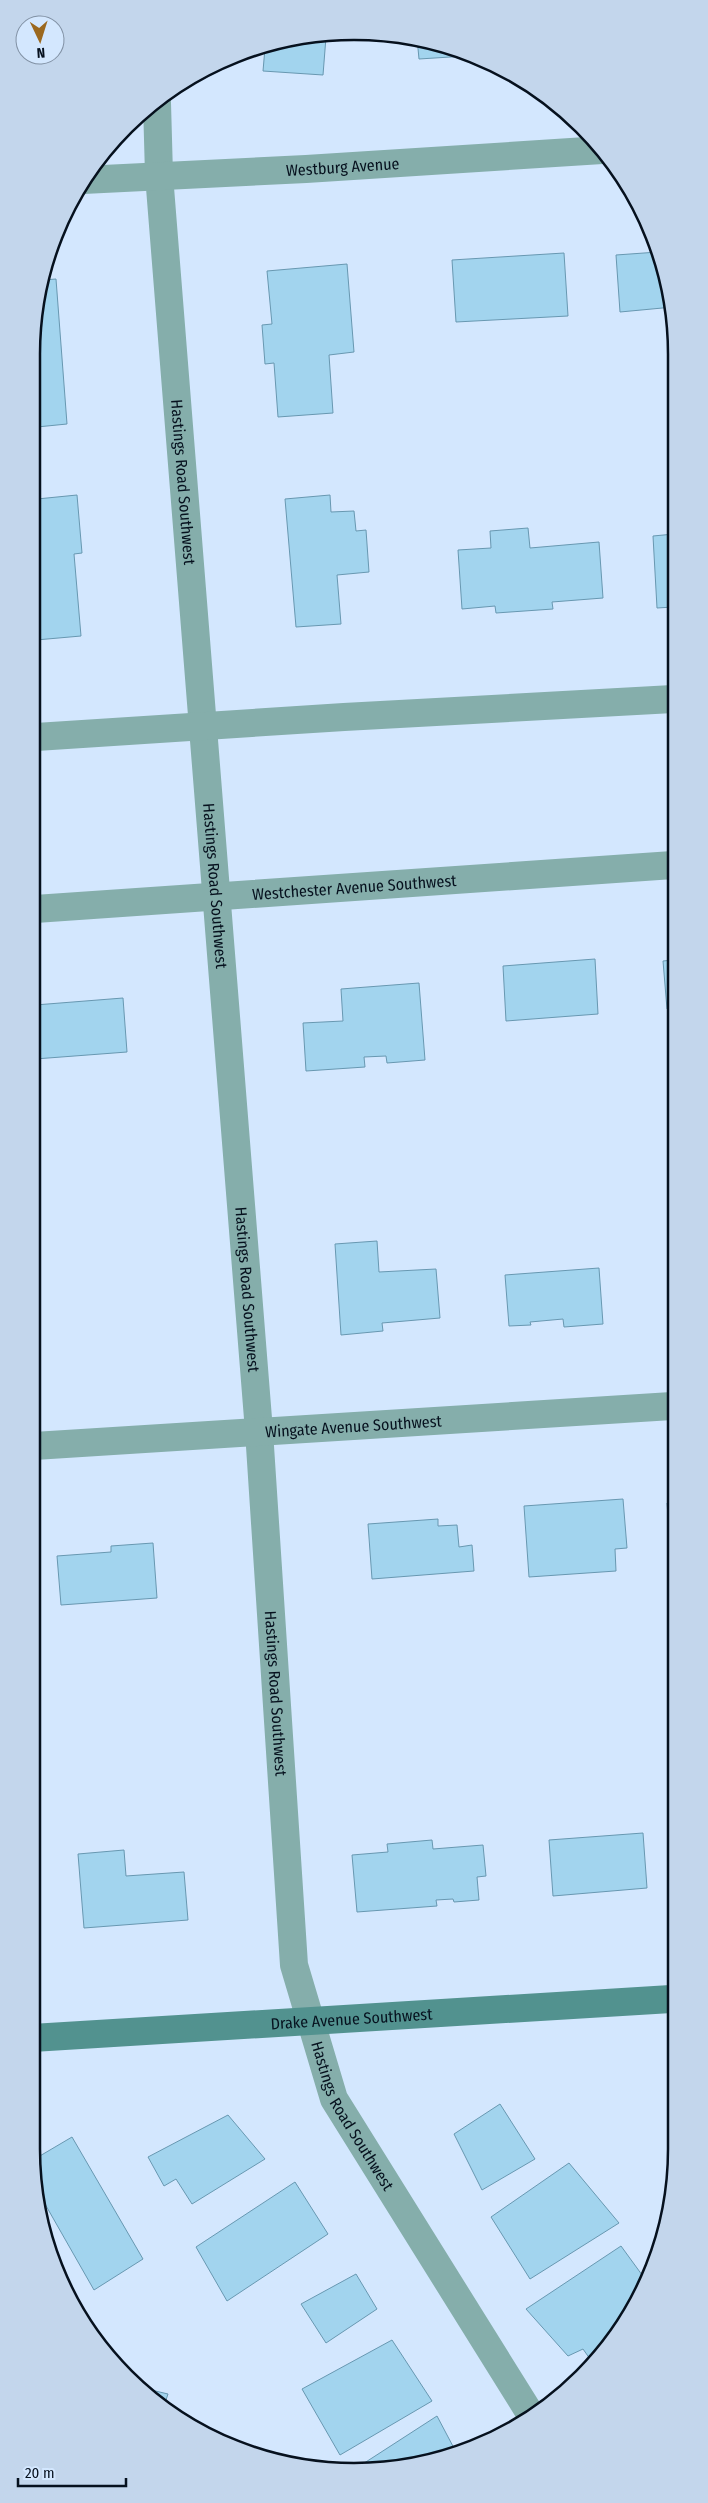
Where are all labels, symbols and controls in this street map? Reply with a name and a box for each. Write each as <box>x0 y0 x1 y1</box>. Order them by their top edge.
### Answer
north arrow <box>15 15 65 65</box>
text: N <box>36 44 46 61</box>
street label: Westburg Avenue <box>286 154 400 179</box>
street label: Hastings Road Southwest <box>167 399 200 566</box>
street label: Hastings Road Southwest <box>200 802 232 970</box>
street label: Westchester Avenue Southwest <box>252 870 458 904</box>
street label: Hastings Road Southwest <box>232 1206 264 1374</box>
street label: Wingate Avenue Southwest <box>264 1411 443 1441</box>
street label: Hastings Road Southwest <box>261 1610 291 1778</box>
street label: Drake Avenue Southwest <box>270 2004 434 2033</box>
street label: Hastings Road Southwest <box>308 2039 399 2195</box>
scale bar <box>18 2456 125 2488</box>
text: 20 m <box>25 2464 55 2482</box>

